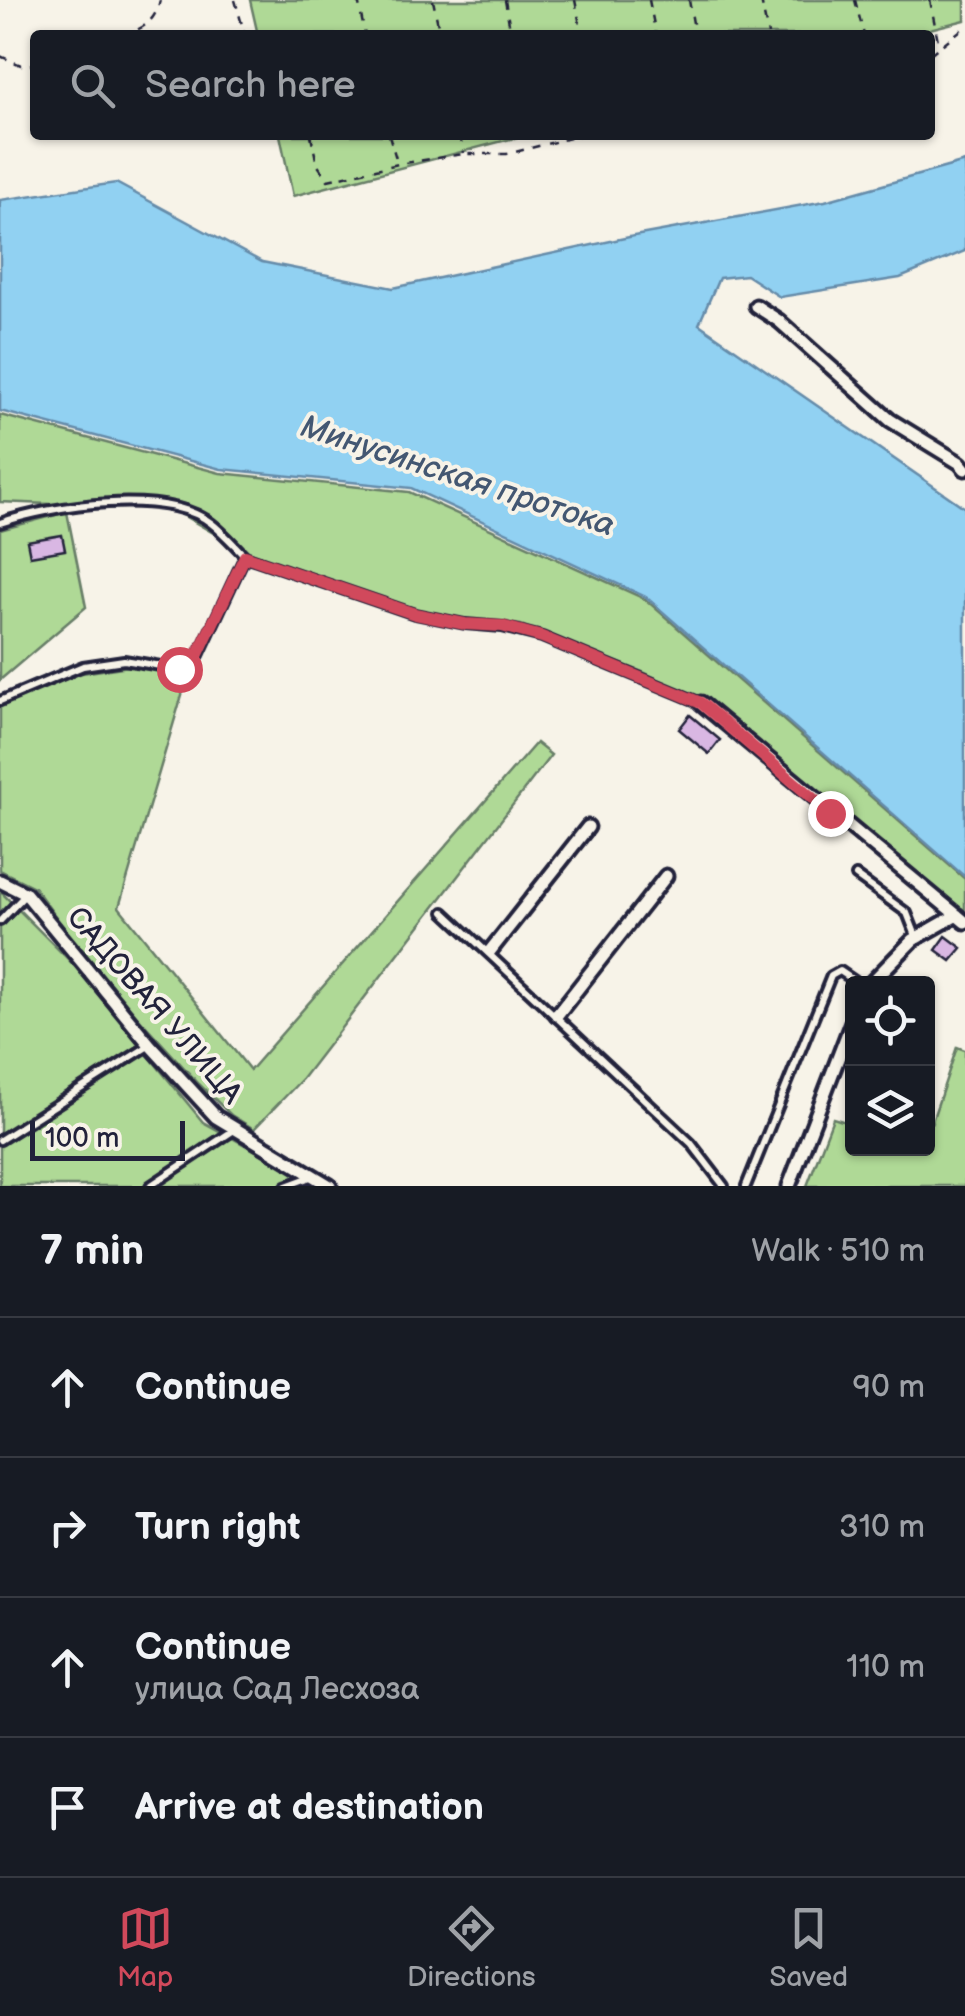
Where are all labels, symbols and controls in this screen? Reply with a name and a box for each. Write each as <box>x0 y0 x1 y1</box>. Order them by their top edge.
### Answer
search box <box>30 30 935 140</box>
icon: search <box>65 58 120 113</box>
text: Search here <box>145 63 356 108</box>
water label: Минусинская протока <box>295 407 620 546</box>
route start <box>157 647 203 693</box>
route end <box>808 791 854 837</box>
street label: САДОВАЯ УЛИЦА <box>59 900 250 1112</box>
map controls <box>845 976 935 1156</box>
button: locate <box>845 976 935 1066</box>
button: layers <box>845 1066 935 1156</box>
scale bar <box>30 1116 185 1160</box>
text: 100 m <box>45 1122 119 1155</box>
text: 7 min <box>40 1226 144 1277</box>
text: Walk · 510 m <box>751 1232 925 1271</box>
icon: ahead <box>40 1360 95 1415</box>
text: Continue <box>135 1365 291 1410</box>
text: 90 m <box>853 1368 925 1407</box>
icon: right <box>40 1500 95 1555</box>
text: Turn right <box>135 1505 300 1550</box>
text: 310 m <box>839 1508 925 1547</box>
text: Continue <box>135 1625 291 1670</box>
icon: ahead <box>40 1640 95 1695</box>
text: 110 m <box>846 1648 925 1687</box>
text: улица Сад Лесхоза <box>135 1670 420 1709</box>
icon: arrive <box>40 1780 95 1835</box>
text: Arrive at destination <box>135 1785 484 1830</box>
tab: Map <box>117 1901 173 1994</box>
tab: Directions <box>407 1901 536 1994</box>
tab: Saved <box>770 1901 848 1994</box>

